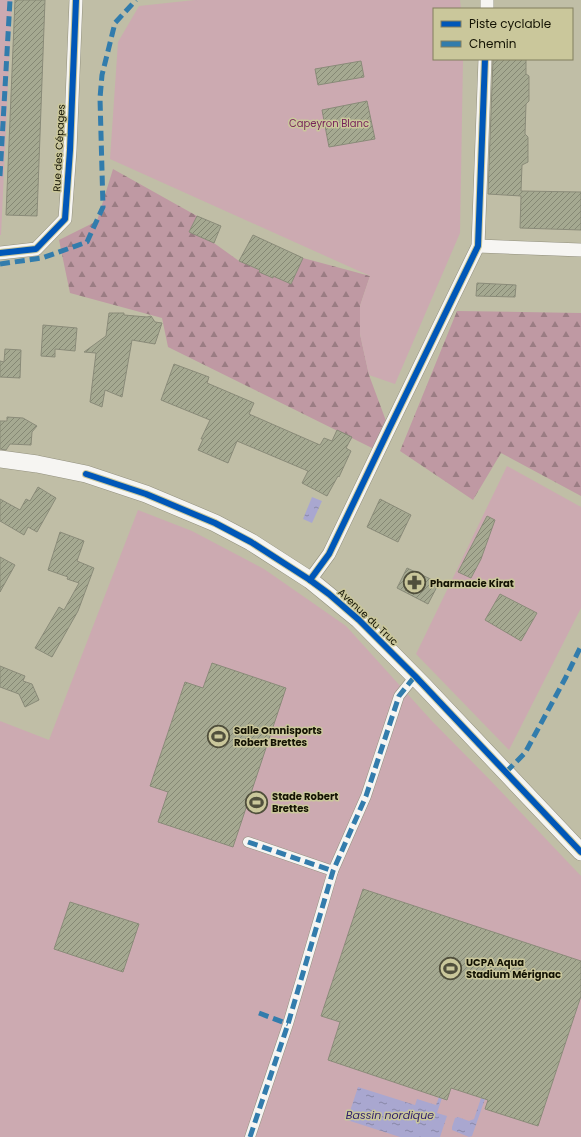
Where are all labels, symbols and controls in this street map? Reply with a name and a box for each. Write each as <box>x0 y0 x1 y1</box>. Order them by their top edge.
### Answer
legend <box>433 8 573 60</box>
text: Piste cyclable <box>469 15 551 32</box>
text: Chemin <box>469 35 516 52</box>
street label: Rue des Cépages <box>49 104 69 192</box>
park label: Capeyron Blanc <box>289 116 369 131</box>
pharmacy icon: Pharmacie Kirat <box>402 570 428 596</box>
place label: Pharmacie Kirat <box>430 576 514 591</box>
street label: Avenue du Truc <box>334 585 402 649</box>
sports icon: Salle Omnisports Robert Brettes <box>205 723 231 749</box>
place label: Salle Omnisports Robert Brettes <box>234 723 322 750</box>
sports icon: Stade Robert Brettes <box>243 789 269 815</box>
place label: Stade Robert Brettes <box>272 789 338 816</box>
sports icon: UCPA Aqua Stadium Mérignac <box>438 955 464 981</box>
place label: UCPA Aqua Stadium Mérignac <box>466 955 561 982</box>
water label: Bassin nordique <box>346 1107 434 1123</box>

